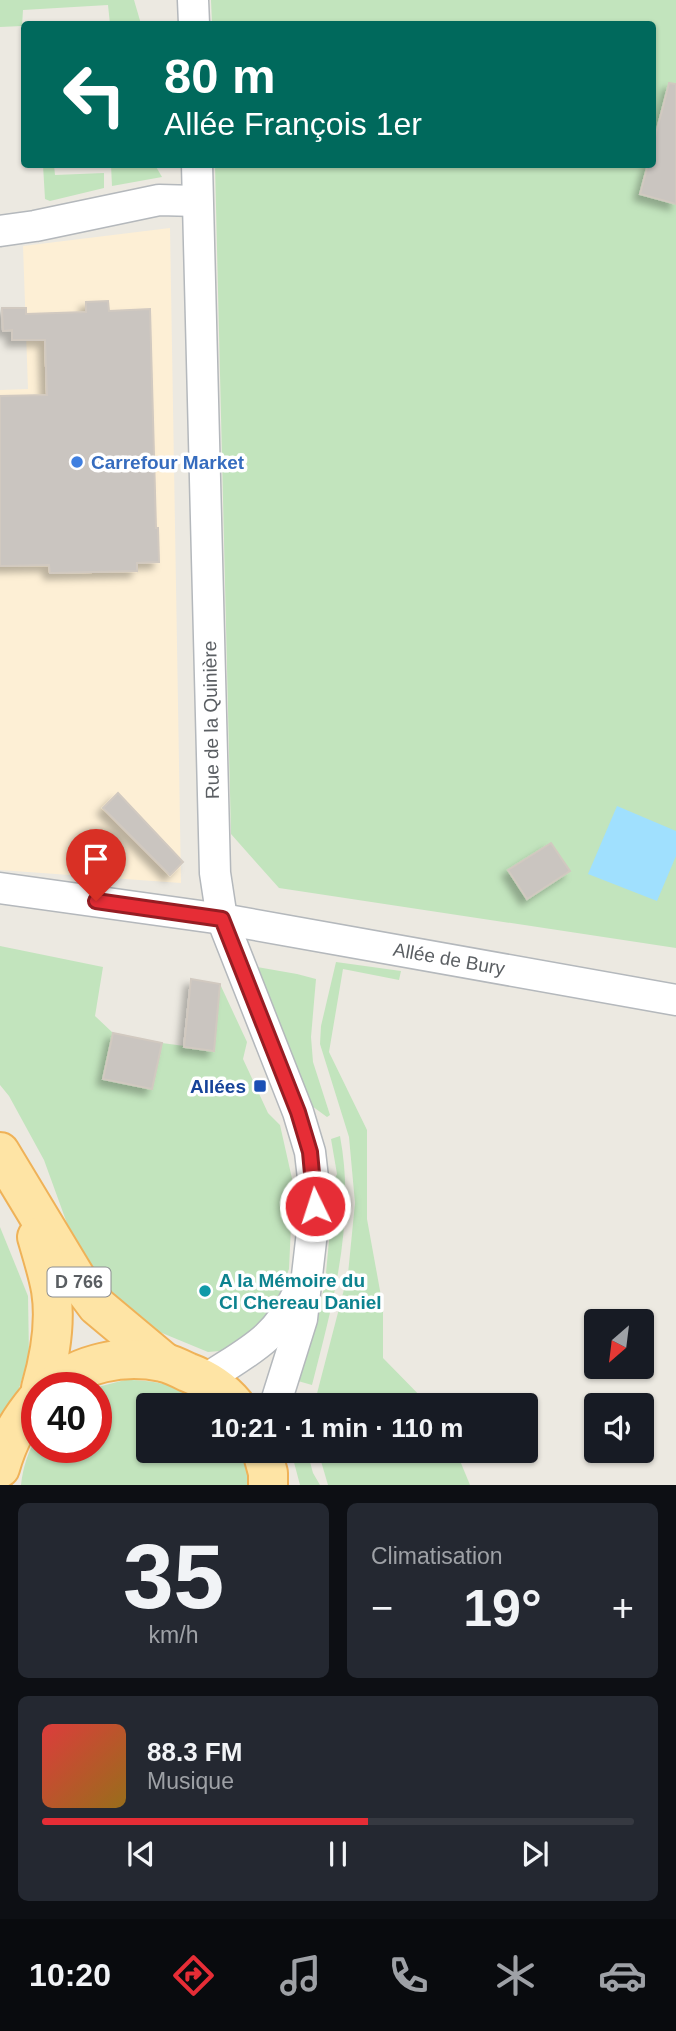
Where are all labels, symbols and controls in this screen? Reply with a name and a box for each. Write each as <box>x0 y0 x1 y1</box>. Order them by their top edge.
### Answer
icon: left <box>49 49 140 140</box>
text: 80 m <box>164 49 276 103</box>
text: Allée François 1er <box>164 106 422 142</box>
place label: Carrefour Market <box>91 452 245 473</box>
marker: Carrefour Market <box>69 454 85 470</box>
street label: Rue de la Quinière <box>199 641 223 799</box>
pin <box>66 829 126 901</box>
icon: arrive <box>77 840 115 878</box>
street label: Allée de Bury <box>392 939 507 979</box>
place label: Allées <box>190 1076 246 1097</box>
marker: Allées <box>252 1078 268 1094</box>
position arrow <box>278 1169 352 1243</box>
road number: D 766 <box>48 1268 110 1296</box>
place label: A la Mémoire du Cl Chereau Daniel <box>219 1270 382 1313</box>
marker: A la Mémoire du Cl Chereau Daniel <box>197 1283 213 1299</box>
north arrow <box>584 1309 654 1379</box>
map controls <box>584 1309 654 1463</box>
speed limit sign: 40 <box>21 1372 112 1463</box>
button: sound <box>584 1393 654 1463</box>
text: 10:21 · 1 min · 110 m <box>211 1413 463 1443</box>
text: 35 <box>123 1526 224 1627</box>
text: Climatisation <box>371 1543 503 1569</box>
text: 19° <box>463 1579 542 1637</box>
text: − <box>371 1587 393 1629</box>
text: + <box>612 1587 634 1629</box>
text: km/h <box>149 1622 198 1648</box>
text: 88.3 FM <box>147 1737 242 1767</box>
text: Musique <box>147 1768 234 1794</box>
icon: previous <box>122 1835 160 1873</box>
icon: pause <box>319 1835 357 1873</box>
icon: next <box>516 1835 554 1873</box>
icon: directions <box>169 1951 218 2000</box>
icon: music <box>276 1951 325 2000</box>
icon: phone <box>384 1951 433 2000</box>
icon: climate <box>491 1951 540 2000</box>
icon: car <box>598 1951 647 2000</box>
text: 10:20 <box>29 1957 111 1993</box>

